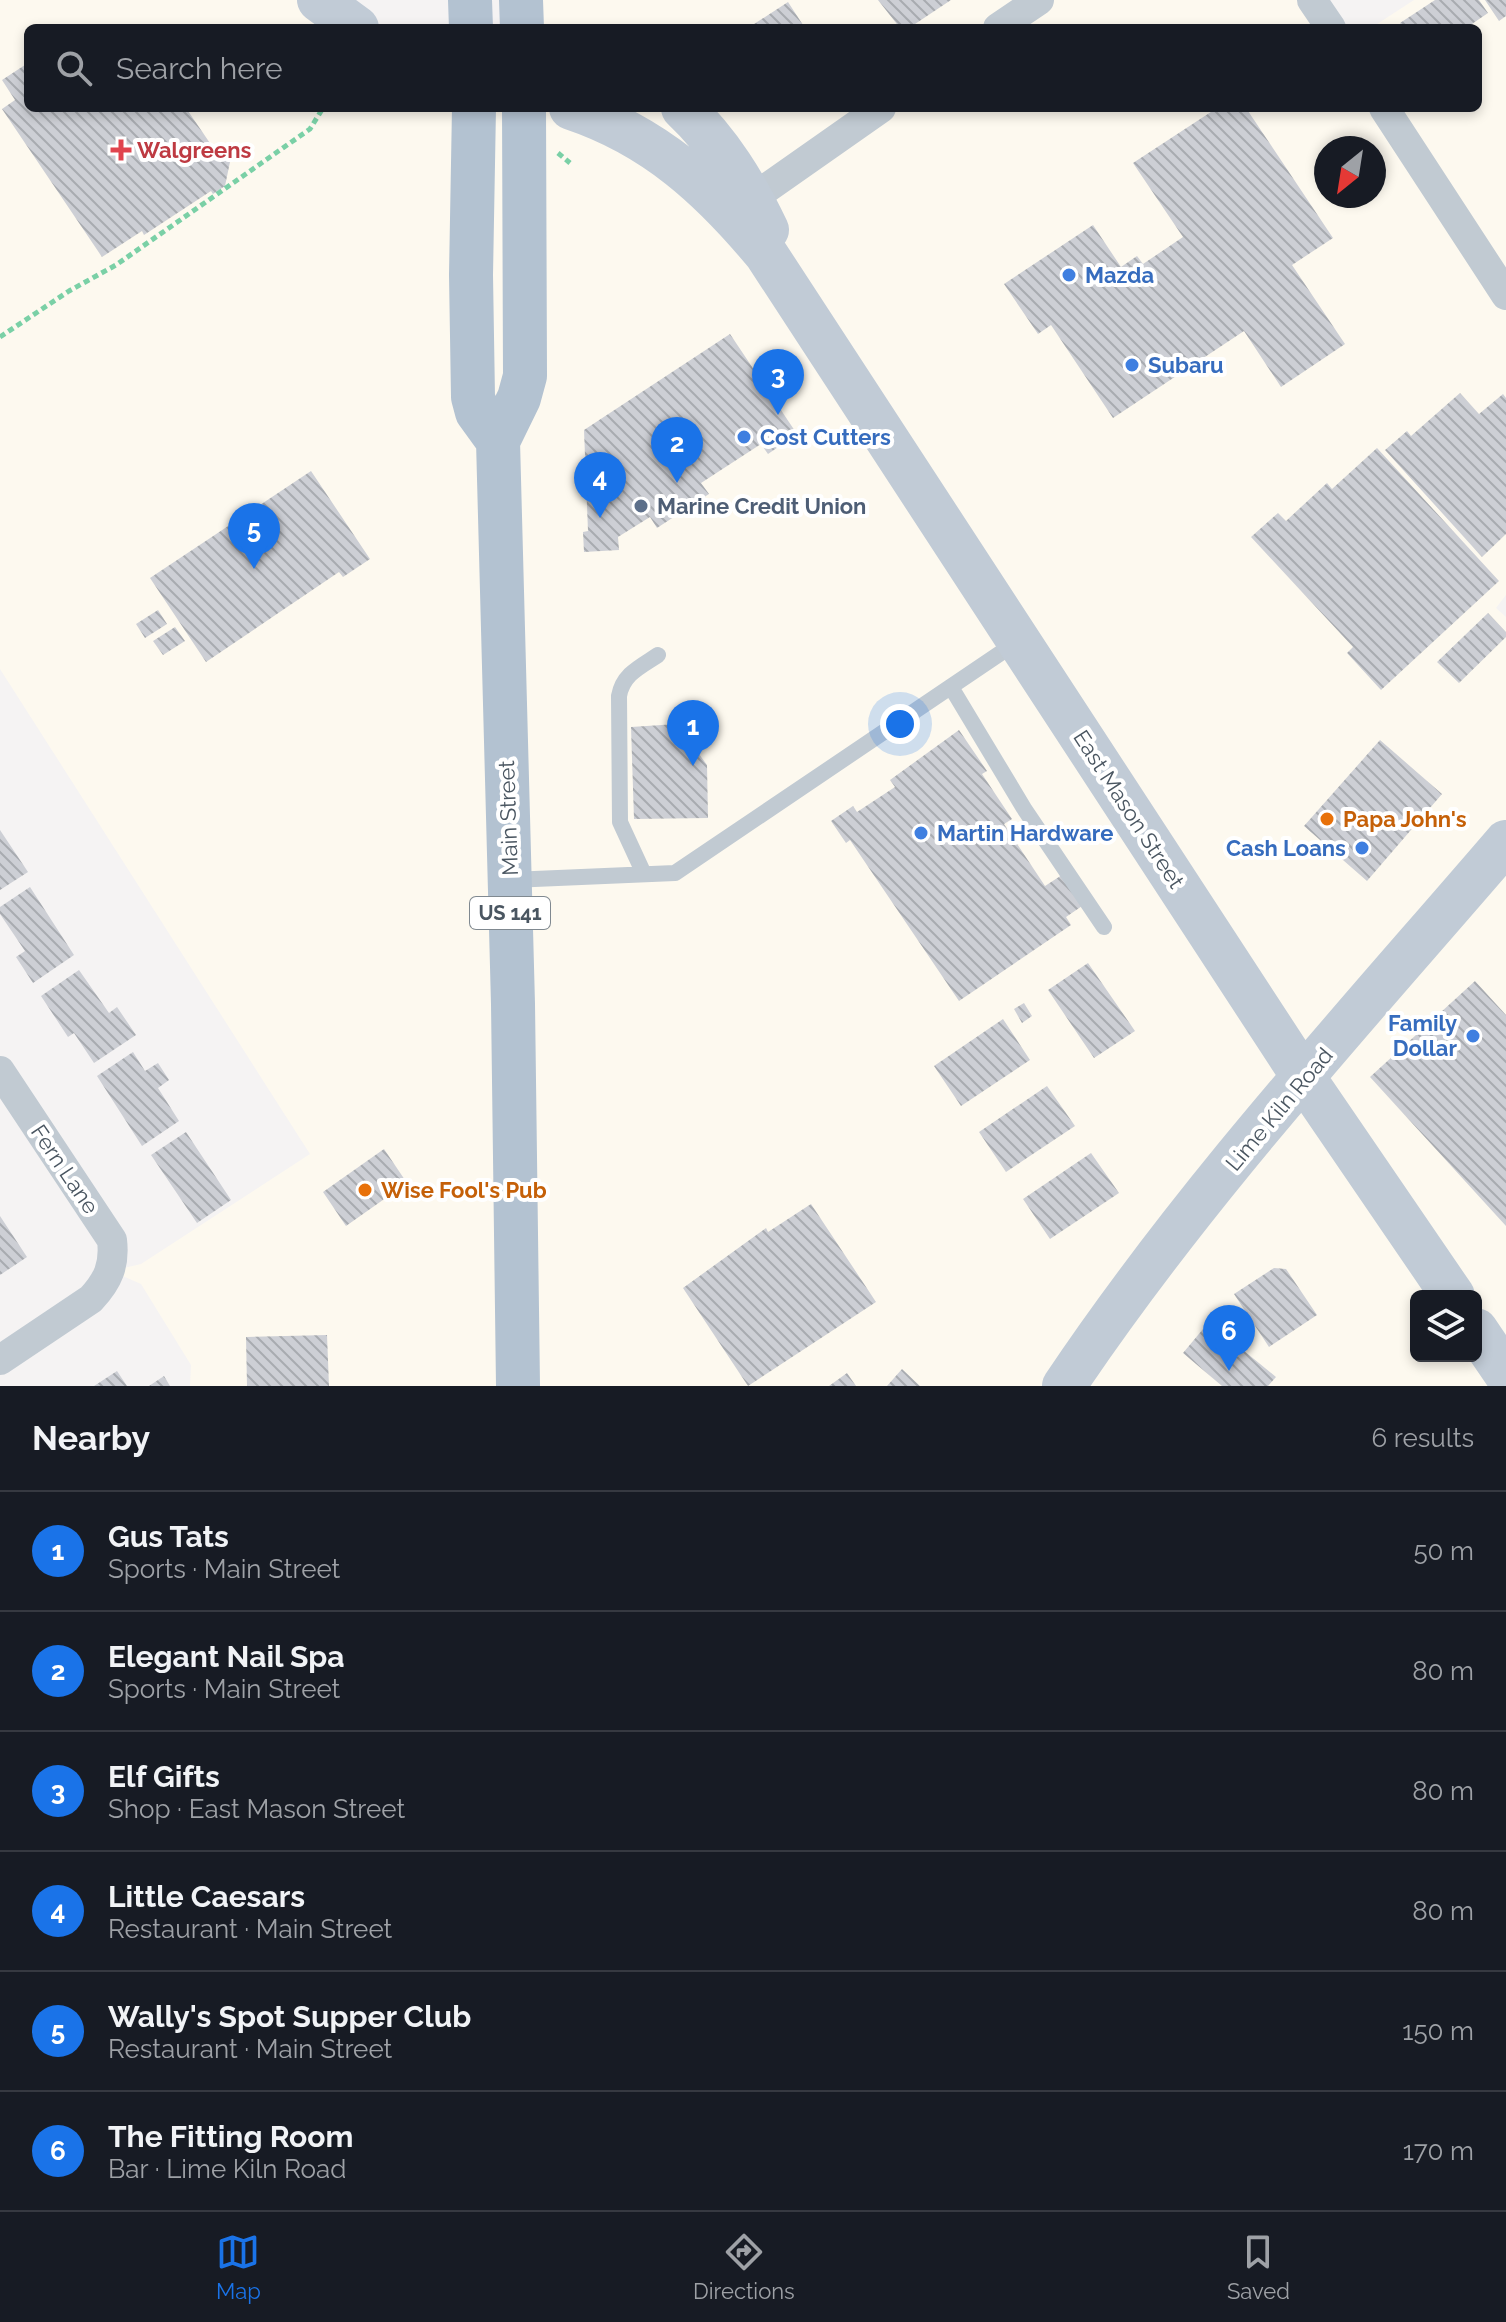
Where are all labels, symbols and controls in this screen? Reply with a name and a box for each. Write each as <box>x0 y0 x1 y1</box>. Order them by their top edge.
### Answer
search box <box>24 24 1482 112</box>
icon: search <box>52 46 96 90</box>
text: Search here <box>116 51 283 86</box>
north arrow <box>1314 136 1386 208</box>
place label: Walgreens <box>137 137 251 163</box>
marker: Walgreens <box>112 141 130 159</box>
place label: Mazda <box>1085 262 1154 288</box>
marker: Mazda <box>1060 266 1078 284</box>
pin: 3 <box>752 349 804 415</box>
place label: Subaru <box>1148 352 1224 378</box>
marker: Subaru <box>1123 356 1141 374</box>
pin: 2 <box>651 417 703 483</box>
place label: Cost Cutters <box>760 424 891 450</box>
marker: Cost Cutters <box>735 428 753 446</box>
pin: 4 <box>574 452 626 518</box>
place label: Marine Credit Union <box>657 493 866 519</box>
marker: Marine Credit Union <box>632 497 650 515</box>
pin: 5 <box>228 503 280 569</box>
pin: 1 <box>667 700 719 766</box>
your location <box>880 704 920 744</box>
street label: East Mason Street <box>1068 725 1190 893</box>
street label: Main Street <box>493 759 523 876</box>
place label: Papa John's <box>1343 806 1467 832</box>
marker: Papa John's <box>1318 810 1336 828</box>
place label: Martin Hardware <box>937 820 1113 846</box>
marker: Martin Hardware <box>912 824 930 842</box>
place label: Cash Loans <box>1226 835 1346 861</box>
marker: Cash Loans <box>1353 839 1371 857</box>
road number: US 141 <box>470 897 550 929</box>
place label: Family Dollar <box>1388 1010 1457 1061</box>
marker: Family Dollar <box>1464 1027 1482 1045</box>
street label: Lime Kiln Road <box>1220 1042 1338 1176</box>
street label: Fern Lane <box>26 1120 104 1219</box>
place label: Wise Fool's Pub <box>381 1177 547 1203</box>
marker: Wise Fool's Pub <box>356 1181 374 1199</box>
map controls <box>1410 1290 1482 1362</box>
button: layers <box>1410 1290 1482 1362</box>
pin: 6 <box>1203 1305 1255 1371</box>
text: Nearby <box>32 1418 150 1458</box>
text: 6 results <box>1371 1423 1474 1453</box>
text: Gus Tats <box>108 1519 229 1554</box>
text: 1 <box>52 1536 64 1566</box>
text: 50 m <box>1413 1536 1474 1566</box>
text: Sports · Main Street <box>108 1554 340 1584</box>
text: Elegant Nail Spa <box>108 1639 345 1674</box>
text: 2 <box>51 1656 65 1686</box>
text: 80 m <box>1412 1656 1474 1686</box>
text: Sports · Main Street <box>108 1674 340 1704</box>
text: Elf Gifts <box>108 1759 220 1794</box>
text: 3 <box>51 1776 65 1806</box>
text: 80 m <box>1412 1776 1474 1806</box>
text: Shop · East Mason Street <box>108 1794 405 1824</box>
text: Little Caesars <box>108 1879 305 1914</box>
text: 4 <box>51 1896 65 1926</box>
text: 80 m <box>1412 1896 1474 1926</box>
text: Restaurant · Main Street <box>108 1914 392 1944</box>
text: Wally's Spot Supper Club <box>108 1999 471 2034</box>
text: 5 <box>51 2016 65 2046</box>
text: 150 m <box>1402 2016 1474 2046</box>
text: Restaurant · Main Street <box>108 2034 392 2064</box>
text: The Fitting Room <box>108 2119 353 2154</box>
text: 6 <box>50 2136 66 2166</box>
text: 170 m <box>1403 2136 1474 2166</box>
text: Bar · Lime Kiln Road <box>108 2154 346 2184</box>
tab: Map <box>216 2230 261 2304</box>
tab: Directions <box>693 2230 795 2304</box>
tab: Saved <box>1227 2230 1290 2304</box>

